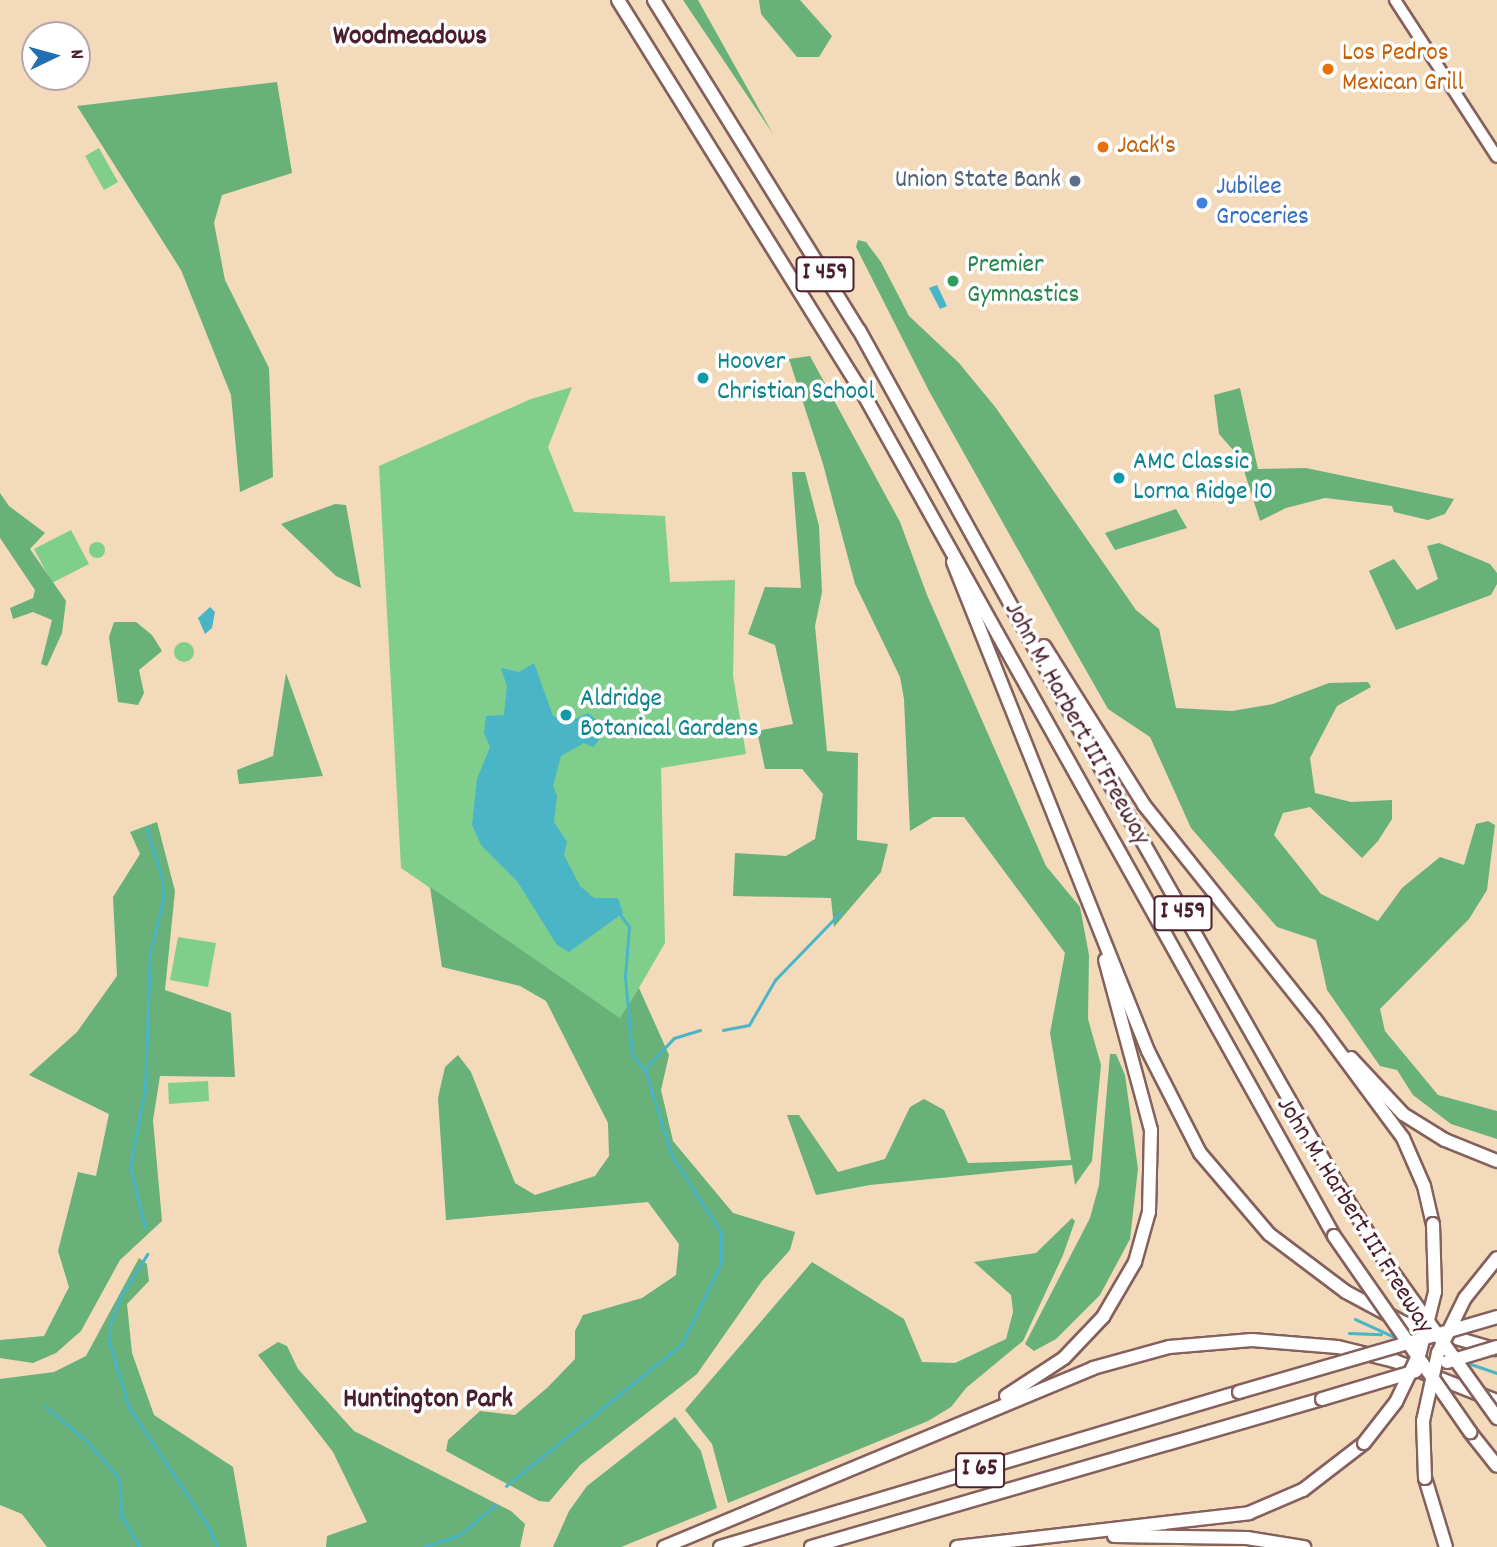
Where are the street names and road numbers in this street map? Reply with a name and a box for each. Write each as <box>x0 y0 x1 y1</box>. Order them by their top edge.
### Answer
road number: I 459 <box>795 254 855 295</box>
street label: John M. Harbert III Freeway <box>996 597 1156 851</box>
road number: I 459 <box>1153 892 1213 933</box>
street label: John M. Harbert III Freeway <box>1268 1092 1440 1340</box>
road number: I 65 <box>954 1450 1006 1490</box>

